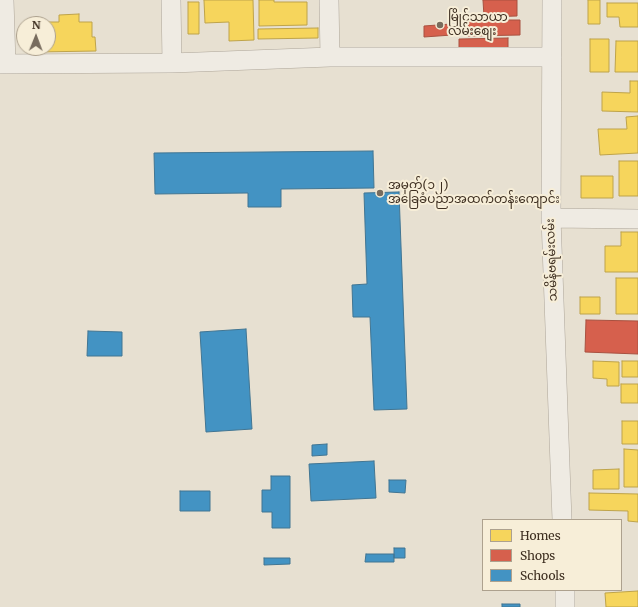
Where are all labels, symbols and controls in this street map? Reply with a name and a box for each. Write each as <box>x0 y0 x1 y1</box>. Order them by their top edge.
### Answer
place label: မြိုင်သာယာ လမ်းစျေး <box>448 11 508 39</box>
north arrow <box>16 16 56 56</box>
text: N <box>32 18 41 32</box>
marker: မြိုင်သာယာ လမ်းစျေး <box>435 20 445 30</box>
place label: အမှတ်(၁၂) အခြေခံပညာအထက်တန်းကျောင်း <box>388 179 560 207</box>
marker: အမှတ်(၁၂) အခြေခံပညာအထက်တန်းကျောင်း <box>375 188 385 198</box>
street label: သမိန်ဗရမ်းလမ်း <box>543 218 561 302</box>
legend <box>482 519 622 591</box>
text: Homes <box>520 528 561 543</box>
text: Shops <box>520 548 555 563</box>
text: Schools <box>520 568 565 583</box>

